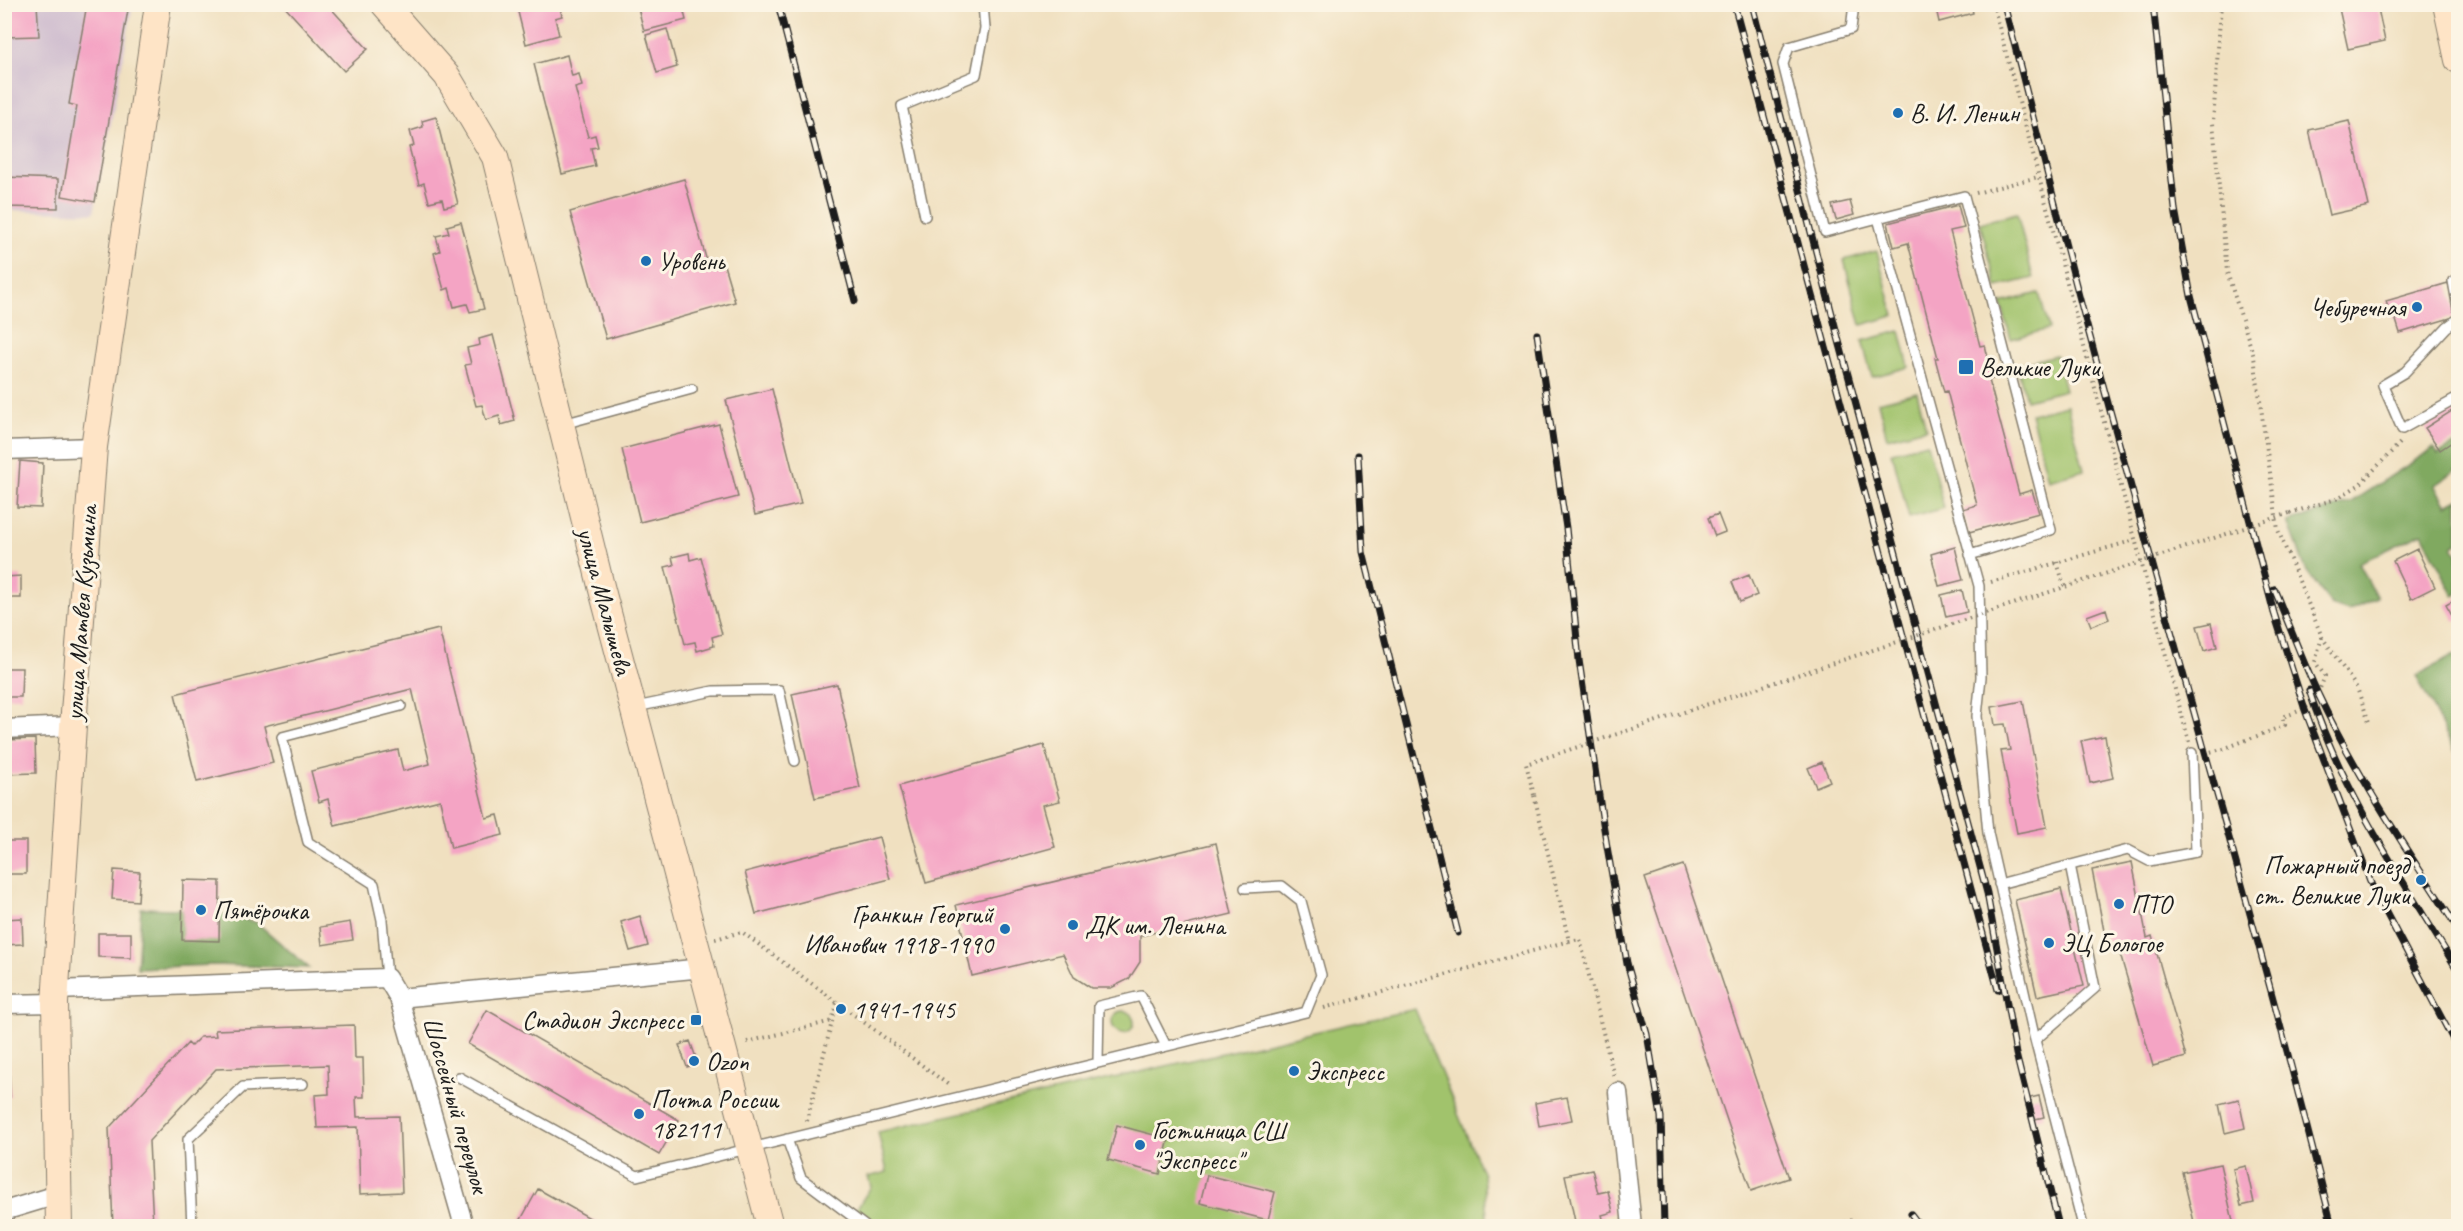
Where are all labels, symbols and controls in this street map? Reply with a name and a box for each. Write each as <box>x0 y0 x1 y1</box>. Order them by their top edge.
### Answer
place label: В. И. Ленин <box>1910 97 2021 130</box>
marker: В. И. Ленин <box>1891 106 1905 120</box>
place label: Уровень <box>658 245 726 278</box>
marker: Уровень <box>639 254 653 268</box>
place label: Чебуречная <box>2310 291 2407 324</box>
marker: Чебуречная <box>2410 300 2424 314</box>
place label: Великие Луки <box>1980 351 2102 384</box>
marker: Великие Луки <box>1957 358 1975 376</box>
street label: улица Матвея Кузьмина <box>57 502 105 724</box>
street label: улица Малышева <box>569 522 641 680</box>
place label: Пожарный поезд ст. Великие Луки <box>2253 849 2412 912</box>
marker: Пожарный поезд ст. Великие Луки <box>2414 873 2428 887</box>
place label: ПТО <box>2131 888 2175 921</box>
place label: Пятёрочка <box>213 894 310 927</box>
marker: ПТО <box>2112 897 2126 911</box>
place label: Гранкин Георгий Иванович 1918-1990 <box>804 898 995 961</box>
marker: Пятёрочка <box>194 903 208 917</box>
place label: ДК им. Ленина <box>1085 909 1227 942</box>
marker: ДК им. Ленина <box>1066 918 1080 932</box>
marker: Гранкин Георгий Иванович 1918-1990 <box>998 922 1012 936</box>
place label: ЭЦ Бологое <box>2061 927 2165 960</box>
marker: ЭЦ Бологое <box>2042 936 2056 950</box>
place label: 1941-1945 <box>853 993 956 1026</box>
marker: 1941-1945 <box>834 1002 848 1016</box>
place label: Стадион Экспресс <box>522 1004 685 1037</box>
street label: Шоссейный переулок <box>415 1013 498 1199</box>
marker: Стадион Экспресс <box>689 1013 703 1027</box>
place label: Ozon <box>706 1045 749 1078</box>
marker: Ozon <box>687 1054 701 1068</box>
place label: Экспресс <box>1306 1055 1385 1088</box>
marker: Экспресс <box>1287 1064 1301 1078</box>
place label: Почта России 182111 <box>651 1083 780 1146</box>
marker: Почта России 182111 <box>632 1107 646 1121</box>
place label: Гостиница СШ "Экспресс" <box>1152 1114 1289 1177</box>
marker: Гостиница СШ "Экспресс" <box>1133 1138 1147 1152</box>

